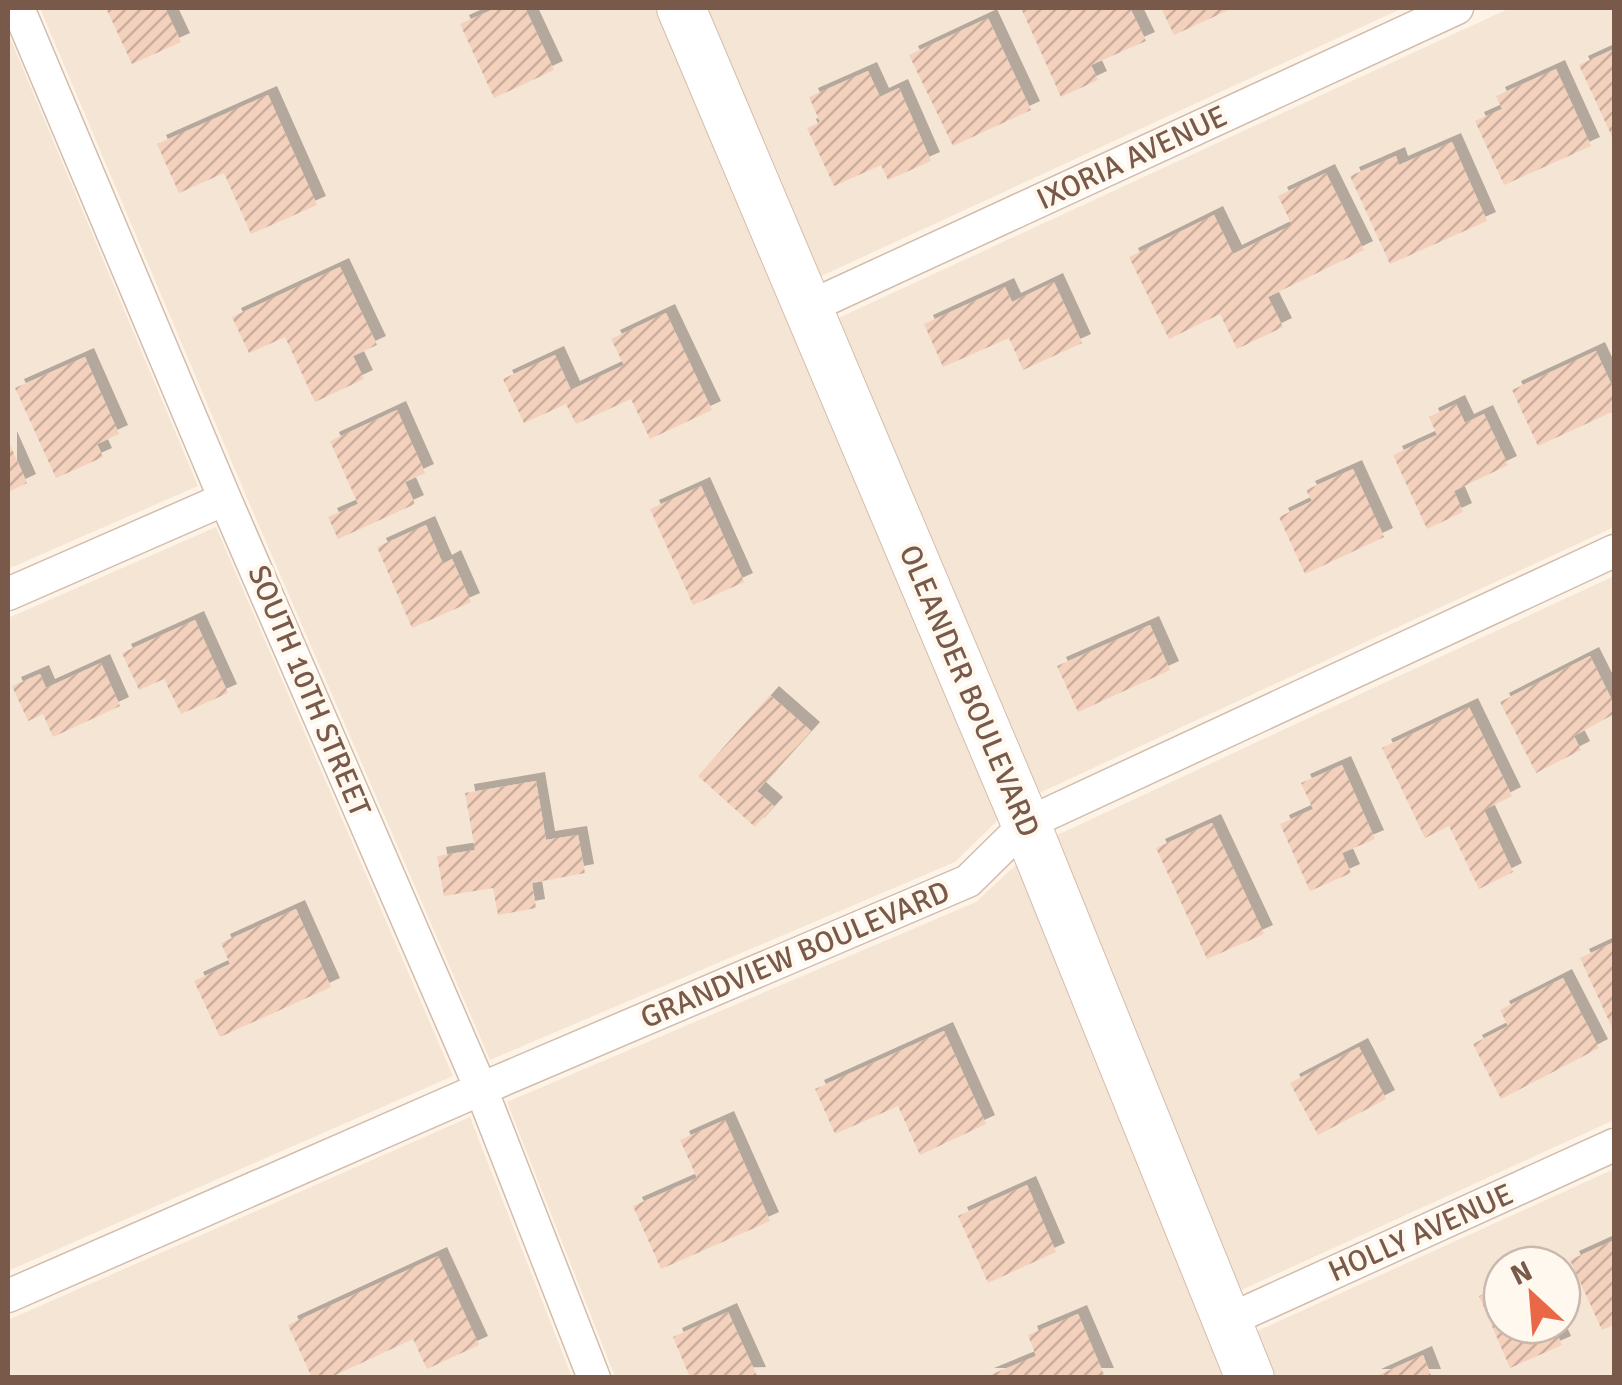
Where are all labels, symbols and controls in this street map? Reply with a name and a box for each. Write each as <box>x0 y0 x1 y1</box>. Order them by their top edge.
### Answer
street label: IXORIA AVENUE <box>1031 98 1233 218</box>
street label: OLEANDER BOULEVARD <box>891 539 1047 843</box>
street label: SOUTH 10TH STREET <box>239 560 379 822</box>
street label: GRANDVIEW BOULEVARD <box>635 873 955 1037</box>
street label: HOLLY AVENUE <box>1323 1176 1519 1290</box>
north arrow <box>1482 1245 1582 1345</box>
text: N <box>1505 1254 1538 1293</box>

